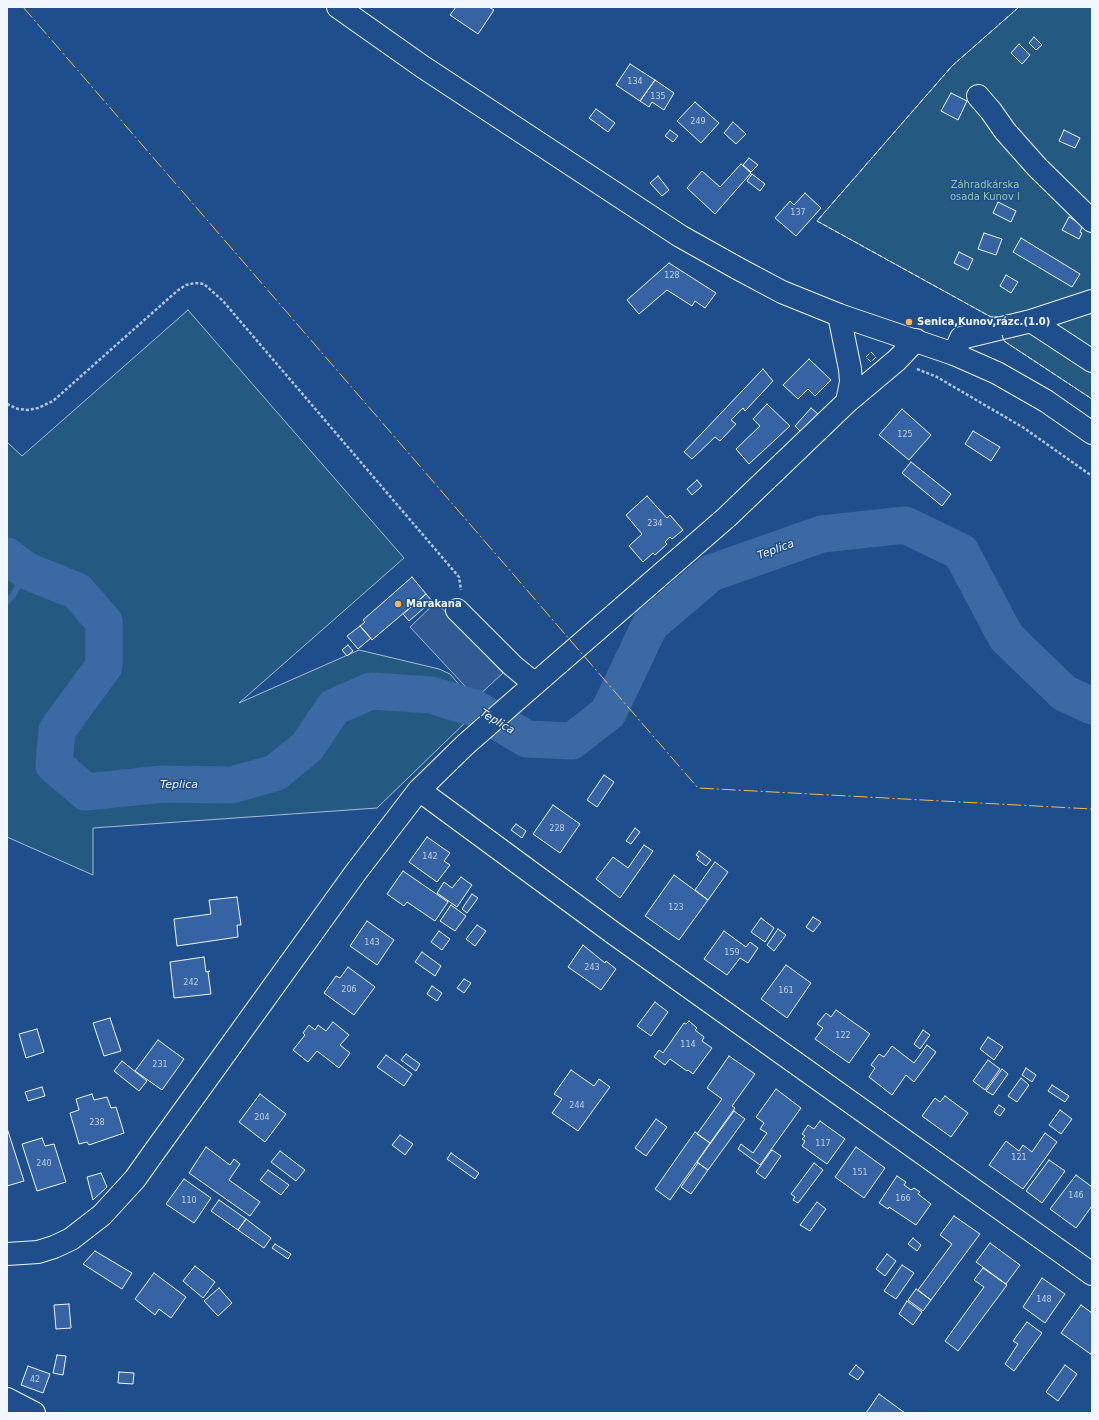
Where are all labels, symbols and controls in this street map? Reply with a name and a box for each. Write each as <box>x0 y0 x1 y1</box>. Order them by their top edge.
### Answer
house number: 134 <box>627 77 643 87</box>
house number: 135 <box>650 92 666 102</box>
house number: 249 <box>690 117 706 127</box>
park label: Záhradkárska osada Kunov I <box>950 179 1020 202</box>
house number: 137 <box>790 208 806 218</box>
house number: 128 <box>664 271 680 281</box>
place label: Senica,Kunov,rázc.(1.0) <box>917 316 1050 328</box>
marker: Senica,Kunov,rázc.(1.0) <box>904 317 914 327</box>
house number: 125 <box>897 430 913 440</box>
house number: 234 <box>647 519 663 529</box>
water label: Teplica <box>756 537 796 563</box>
place label: Marakana <box>406 598 462 610</box>
marker: Marakana <box>393 599 403 609</box>
water label: Teplica <box>477 707 517 737</box>
water label: Teplica <box>160 778 198 792</box>
house number: 228 <box>549 824 565 834</box>
house number: 142 <box>422 852 438 862</box>
house number: 123 <box>668 903 684 913</box>
house number: 143 <box>364 938 380 948</box>
house number: 159 <box>724 948 740 958</box>
house number: 243 <box>584 963 600 973</box>
house number: 242 <box>183 978 199 988</box>
house number: 206 <box>341 985 357 995</box>
house number: 161 <box>778 986 794 996</box>
house number: 122 <box>835 1031 851 1041</box>
house number: 114 <box>680 1040 696 1050</box>
house number: 231 <box>152 1060 168 1070</box>
house number: 244 <box>569 1101 585 1111</box>
house number: 204 <box>254 1113 270 1123</box>
house number: 238 <box>89 1118 105 1128</box>
house number: 117 <box>815 1139 831 1149</box>
house number: 121 <box>1011 1153 1027 1163</box>
house number: 240 <box>36 1159 52 1169</box>
house number: 151 <box>852 1168 868 1178</box>
house number: 146 <box>1068 1191 1084 1201</box>
house number: 166 <box>895 1194 911 1204</box>
house number: 110 <box>181 1196 197 1206</box>
house number: 148 <box>1036 1295 1052 1305</box>
house number: 42 <box>30 1375 40 1385</box>

